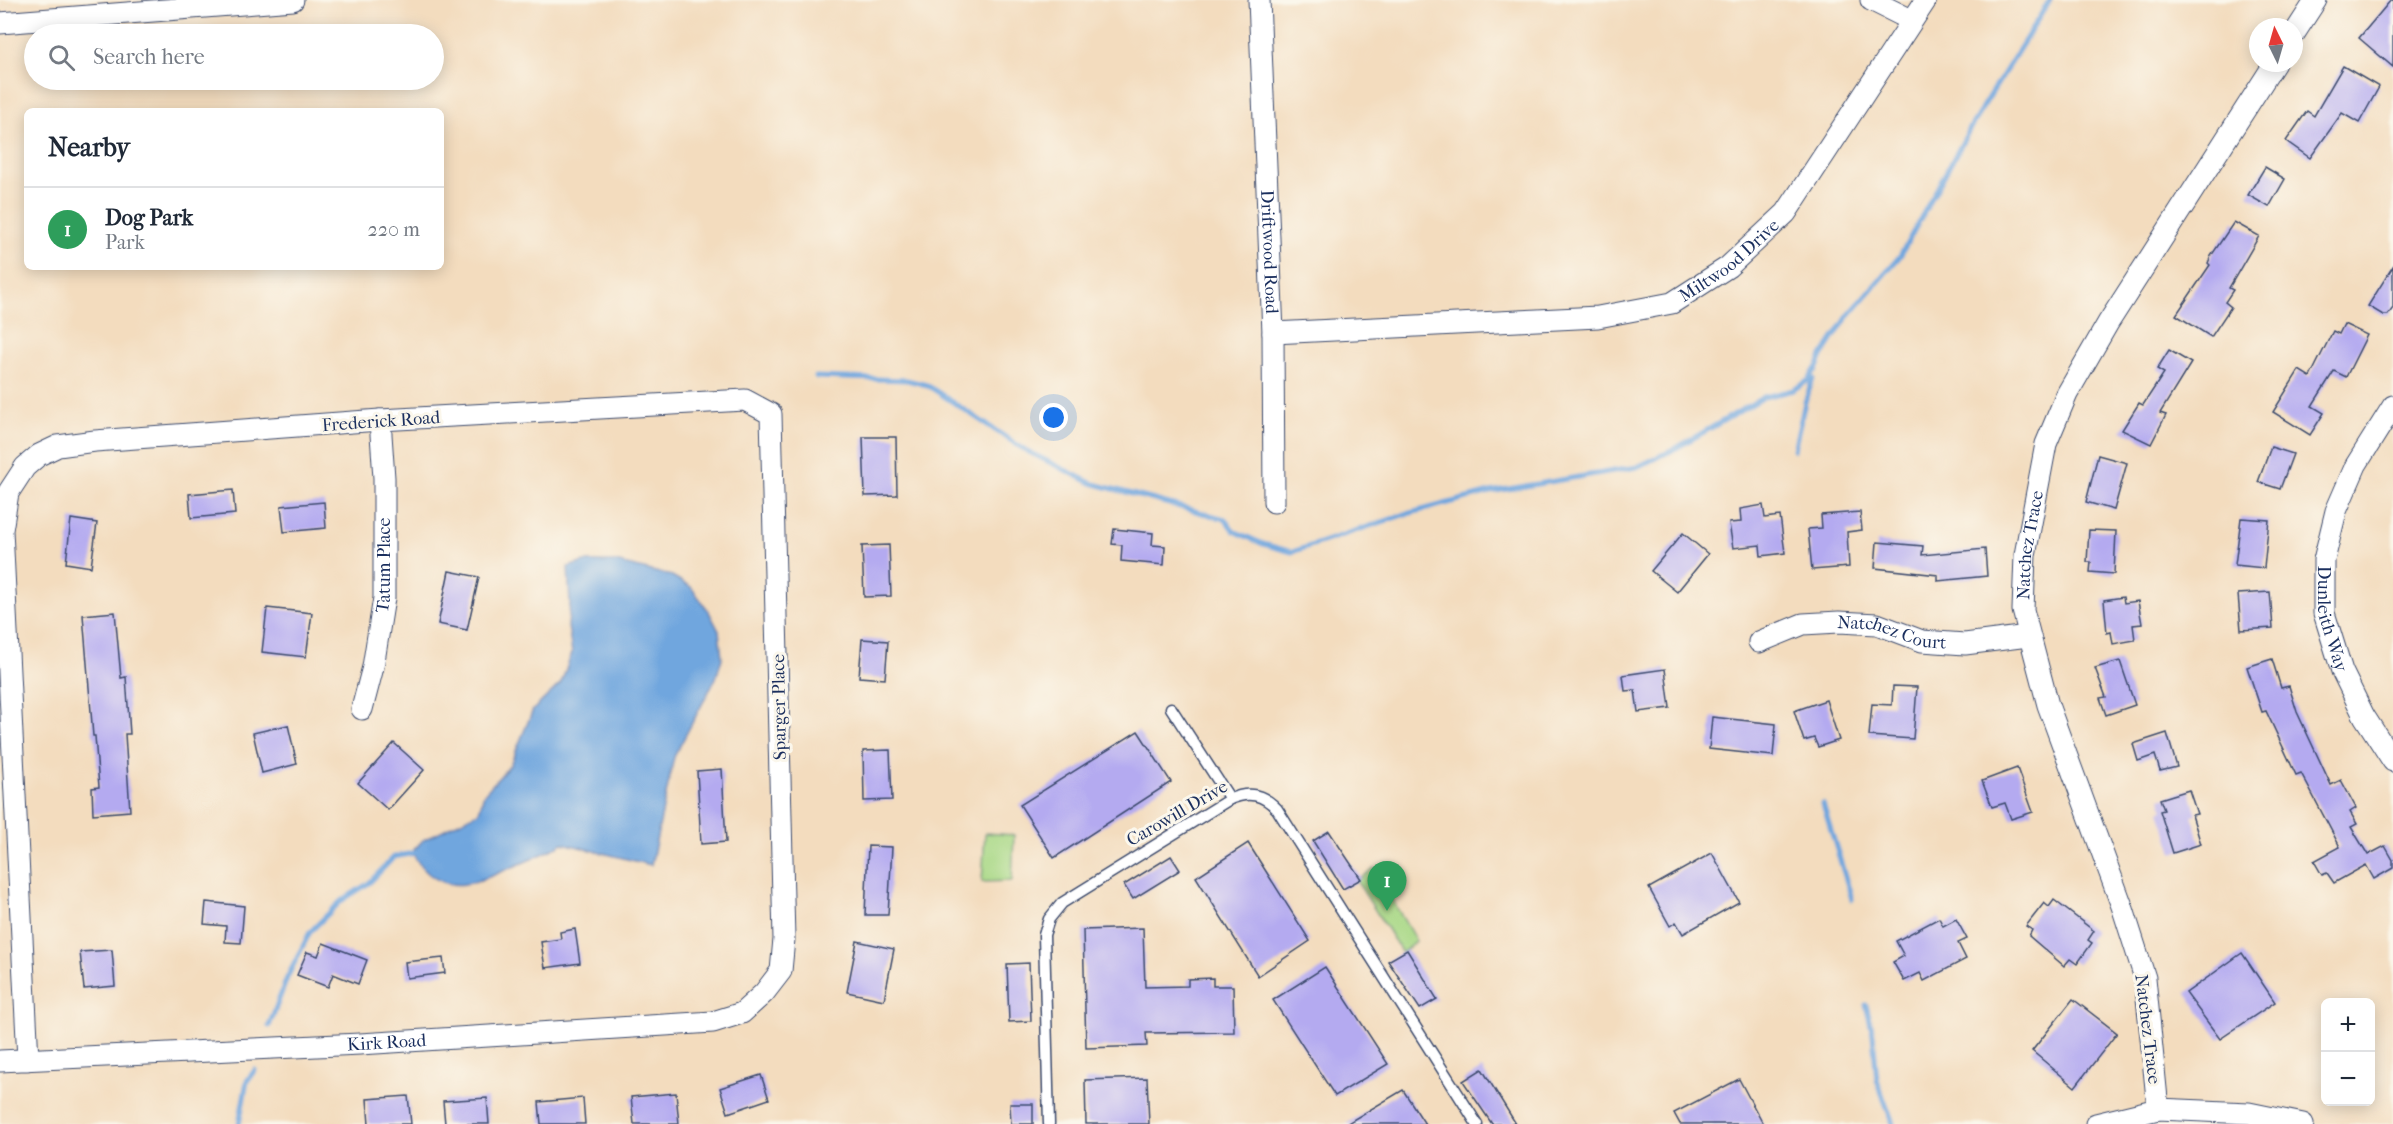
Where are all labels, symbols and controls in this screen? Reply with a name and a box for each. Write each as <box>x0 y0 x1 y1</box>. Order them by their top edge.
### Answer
north arrow <box>2249 18 2303 72</box>
search box <box>24 24 444 90</box>
icon: search <box>45 41 78 74</box>
text: Search here <box>93 44 205 70</box>
text: Nearby <box>48 132 130 163</box>
street label: Driftwood Road <box>1256 189 1282 314</box>
text: Dog Park <box>105 205 193 231</box>
street label: Miltwood Drive <box>1675 215 1784 307</box>
text: 1 <box>64 218 71 241</box>
text: 220 m <box>367 218 420 241</box>
text: Park <box>105 231 145 254</box>
your location <box>1039 403 1068 432</box>
street label: Frederick Road <box>321 407 441 436</box>
street label: Natchez Trace <box>2013 489 2048 600</box>
street label: Tatum Place <box>372 517 395 615</box>
street label: Dunleith Way <box>2313 566 2352 676</box>
street label: Natchez Court <box>1837 612 1948 654</box>
street label: Sparger Place <box>768 654 791 760</box>
street label: Carowill Drive <box>1123 776 1232 851</box>
pin: 1 <box>1368 862 1406 911</box>
street label: Natchez Trace <box>2130 973 2165 1085</box>
map controls <box>2321 998 2375 1106</box>
button: + <box>2321 998 2375 1052</box>
street label: Kirk Road <box>347 1030 427 1056</box>
button: − <box>2321 1052 2375 1106</box>

